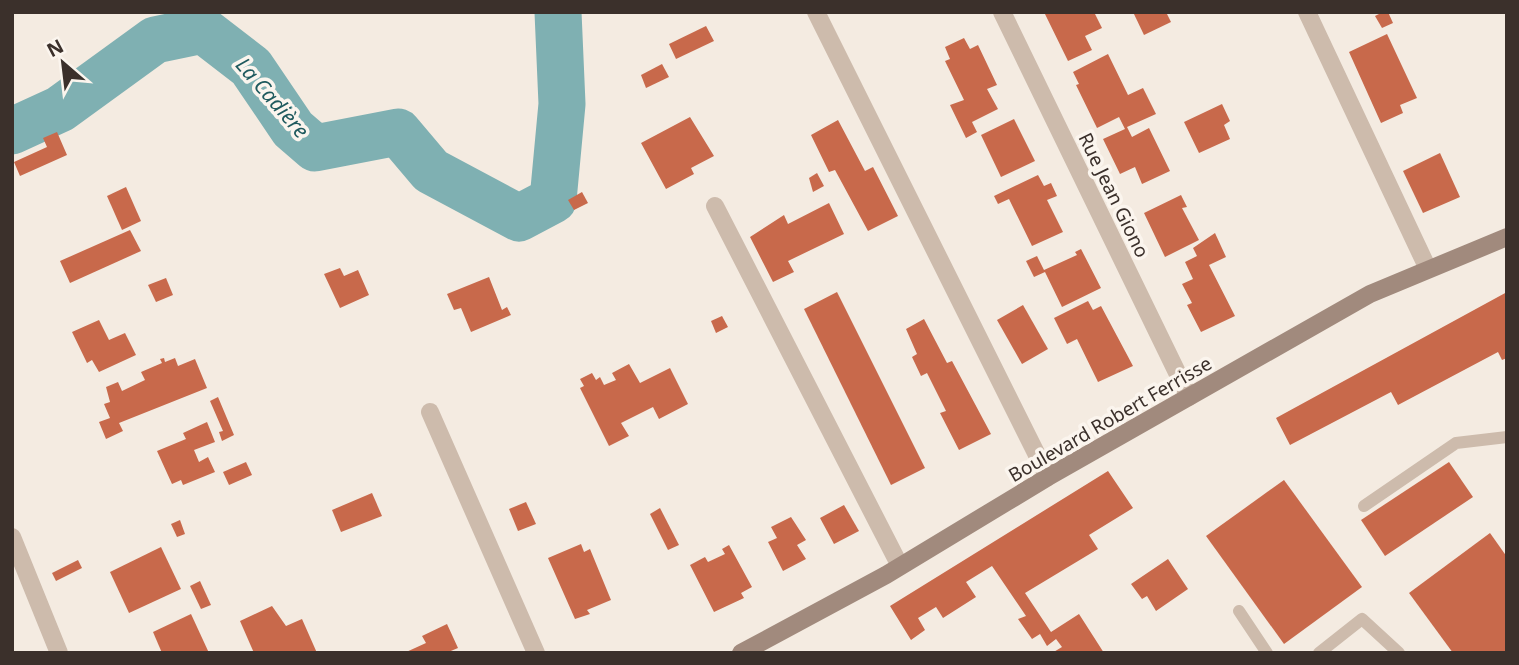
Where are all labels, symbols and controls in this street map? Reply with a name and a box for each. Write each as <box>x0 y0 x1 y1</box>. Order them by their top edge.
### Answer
north arrow <box>28 28 98 98</box>
text: N <box>42 33 68 63</box>
water label: La Cadière <box>230 51 316 144</box>
street label: Rue Jean Giono <box>1073 128 1155 262</box>
street label: Boulevard Robert Ferrisse <box>1004 350 1216 488</box>

